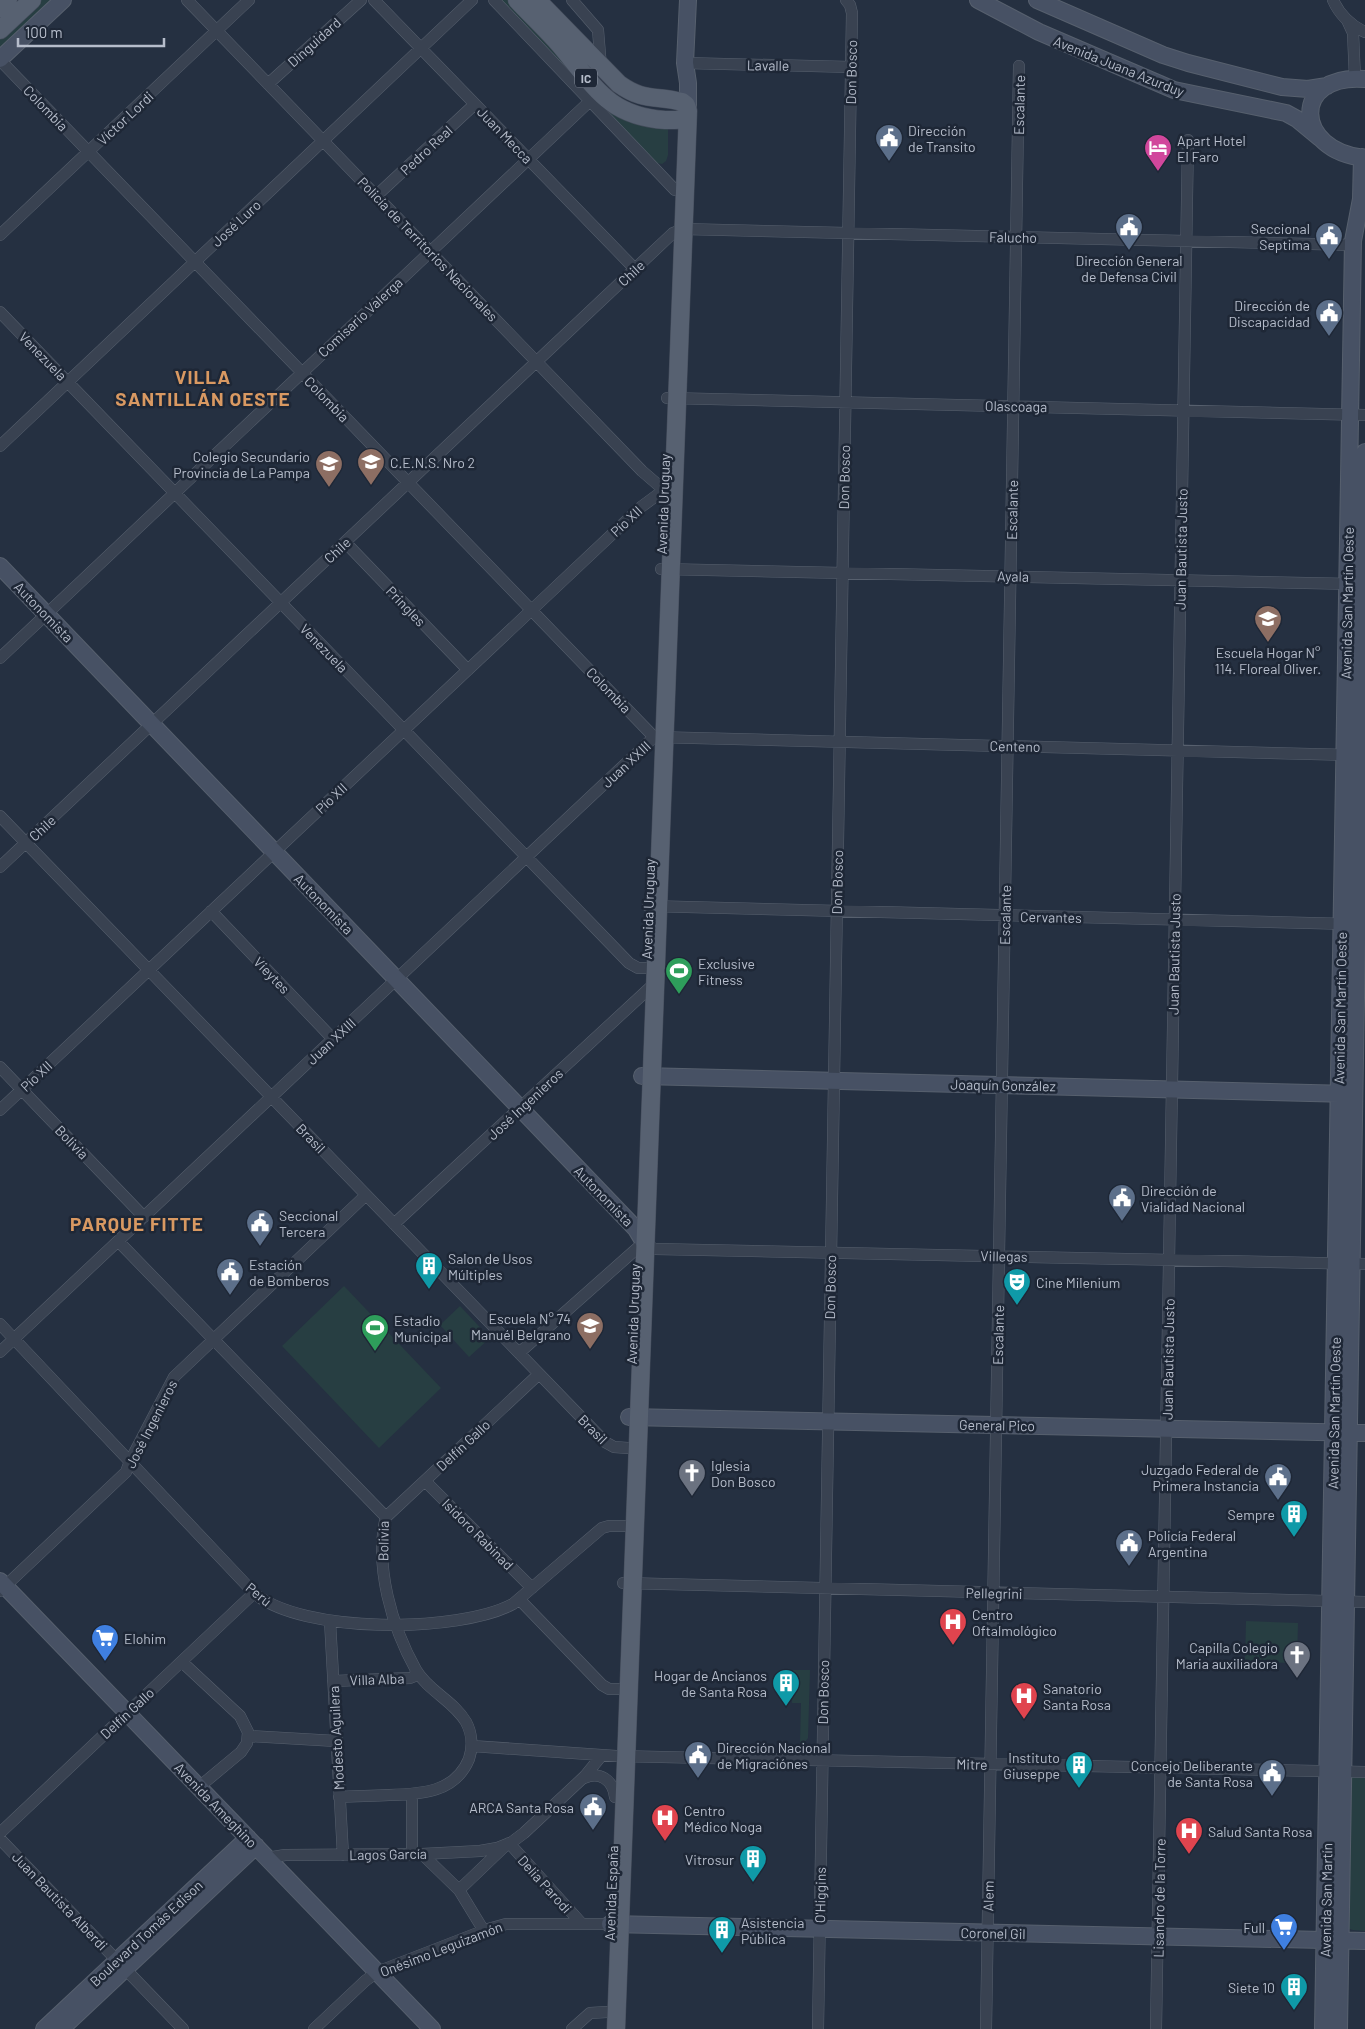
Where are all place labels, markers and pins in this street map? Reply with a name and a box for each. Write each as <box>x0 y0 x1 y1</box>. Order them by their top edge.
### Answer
place label: Dirección de Transito <box>908 122 976 155</box>
public building icon: Dirección de Transito <box>874 123 904 162</box>
place label: Apart Hotel El Faro <box>1177 132 1246 165</box>
hotel icon: Apart Hotel El Faro <box>1143 133 1173 172</box>
public building icon: Dirección General de Defensa Civil <box>1114 212 1144 251</box>
place label: Seccional Septima <box>1251 220 1310 253</box>
public building icon: Seccional Septima <box>1314 221 1344 260</box>
place label: Dirección General de Defensa Civil <box>1075 252 1183 285</box>
place label: Dirección de Discapacidad <box>1228 297 1310 330</box>
public building icon: Dirección de Discapacidad <box>1314 298 1344 337</box>
school or university icon: C.E.N.S. Nro 2 <box>356 447 386 486</box>
place label: Colegio Secundario Provincia de La Pampa <box>173 448 310 481</box>
school or university icon: Colegio Secundario Provincia de La Pampa <box>314 449 344 488</box>
place label: C.E.N.S. Nro 2 <box>390 454 475 471</box>
school or university icon: Escuela Hogar N° 114. Floreal Oliver. <box>1253 604 1283 643</box>
place label: Escuela Hogar N° 114. Floreal Oliver. <box>1215 644 1321 677</box>
place label: Exclusive Fitness <box>698 955 755 988</box>
sports icon: Exclusive Fitness <box>664 956 694 995</box>
place label: Dirección de Vialidad Nacional <box>1141 1182 1245 1215</box>
public building icon: Dirección de Vialidad Nacional <box>1107 1183 1137 1222</box>
place label: Seccional Tercera <box>279 1207 338 1240</box>
public building icon: Seccional Tercera <box>245 1208 275 1247</box>
place label: Salon de Usos Múltiples <box>448 1250 533 1283</box>
building icon: Salon de Usos Múltiples <box>414 1251 444 1290</box>
place label: Estación de Bomberos <box>249 1256 330 1289</box>
public building icon: Estación de Bomberos <box>215 1257 245 1296</box>
theatre icon: Cine Milenium <box>1002 1267 1032 1306</box>
place label: Cine Milenium <box>1036 1274 1120 1291</box>
place label: Escuela N° 74 Manuél Belgrano <box>471 1310 571 1343</box>
school or university icon: Escuela N° 74 Manuél Belgrano <box>575 1311 605 1350</box>
place label: Estadio Municipal <box>394 1312 452 1345</box>
sports icon: Estadio Municipal <box>360 1313 390 1352</box>
place label: Iglesia Don Bosco <box>711 1457 776 1490</box>
church icon: Iglesia Don Bosco <box>677 1458 707 1497</box>
place label: Juzgado Federal de Primera Instancia <box>1141 1461 1259 1494</box>
public building icon: Juzgado Federal de Primera Instancia <box>1263 1462 1293 1501</box>
building icon: Sempre <box>1279 1499 1309 1538</box>
place label: Sempre <box>1228 1506 1275 1523</box>
place label: Policía Federal Argentina <box>1148 1527 1236 1560</box>
public building icon: Policía Federal Argentina <box>1114 1528 1144 1567</box>
place label: Centro Oftalmológico <box>972 1606 1057 1639</box>
hospital icon: Centro Oftalmológico <box>938 1607 968 1646</box>
supermarket icon: Elohim <box>90 1623 120 1662</box>
place label: Elohim <box>124 1630 166 1647</box>
place label: Capilla Colegio Maria auxiliadora <box>1176 1639 1278 1672</box>
church icon: Capilla Colegio Maria auxiliadora <box>1282 1640 1312 1679</box>
place label: Hogar de Ancianos de Santa Rosa <box>654 1667 767 1700</box>
building icon: Hogar de Ancianos de Santa Rosa <box>771 1668 801 1707</box>
place label: Sanatorio Santa Rosa <box>1043 1680 1111 1713</box>
hospital icon: Sanatorio Santa Rosa <box>1009 1681 1039 1720</box>
place label: Dirección Nacional de Migraciónes <box>717 1739 831 1772</box>
public building icon: Dirección Nacional de Migraciónes <box>683 1740 713 1779</box>
place label: Instituto Giuseppe <box>1003 1749 1060 1782</box>
building icon: Instituto Giuseppe <box>1064 1750 1094 1789</box>
place label: Concejo Deliberante de Santa Rosa <box>1131 1757 1253 1790</box>
public building icon: Concejo Deliberante de Santa Rosa <box>1257 1758 1287 1797</box>
public building icon: ARCA Santa Rosa <box>578 1792 608 1831</box>
place label: ARCA Santa Rosa <box>469 1799 574 1816</box>
place label: Centro Médico Noga <box>684 1802 762 1835</box>
hospital icon: Centro Médico Noga <box>650 1803 680 1842</box>
hospital icon: Salud Santa Rosa <box>1174 1816 1204 1855</box>
place label: Salud Santa Rosa <box>1208 1823 1312 1840</box>
building icon: Vitrosur <box>738 1844 768 1883</box>
place label: Vitrosur <box>685 1851 734 1868</box>
supermarket icon: Full <box>1269 1912 1299 1951</box>
place label: Asistencia Pública <box>741 1914 804 1947</box>
building icon: Asistencia Pública <box>707 1915 737 1954</box>
place label: Full <box>1243 1919 1265 1936</box>
building icon: Siete 10 <box>1279 1972 1309 2011</box>
place label: Siete 10 <box>1228 1979 1275 1996</box>

